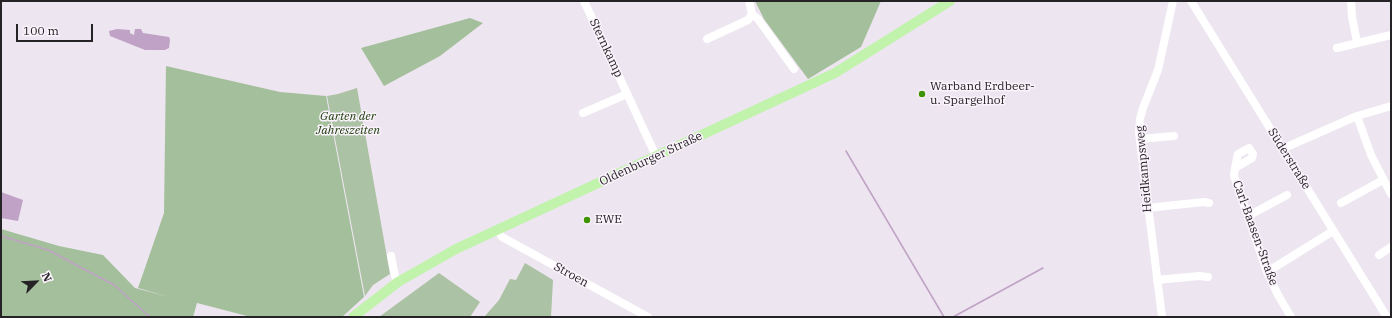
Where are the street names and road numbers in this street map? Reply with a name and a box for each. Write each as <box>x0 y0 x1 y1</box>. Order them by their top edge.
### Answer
street label: Sternkamp <box>586 16 626 80</box>
street label: Heidkampsweg <box>1133 125 1155 213</box>
street label: Süderstraße <box>1264 126 1314 192</box>
street label: Oldenburger Straße <box>597 129 705 189</box>
street label: Carl-Baasen-Straße <box>1229 179 1281 287</box>
street label: Stroen <box>551 260 591 290</box>

